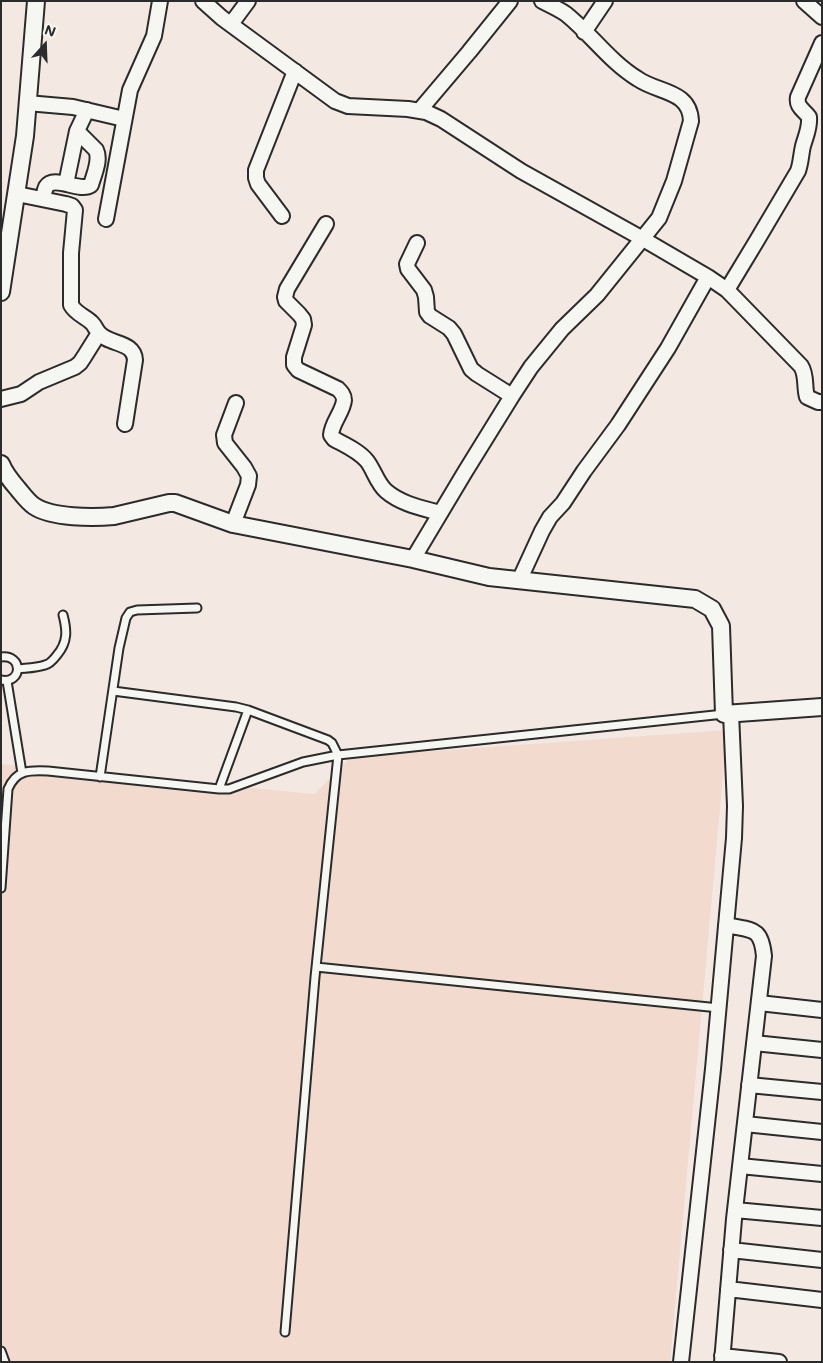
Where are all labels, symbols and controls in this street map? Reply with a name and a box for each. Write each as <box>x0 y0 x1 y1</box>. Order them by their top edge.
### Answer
north arrow <box>20 20 70 70</box>
text: N <box>42 20 59 41</box>

